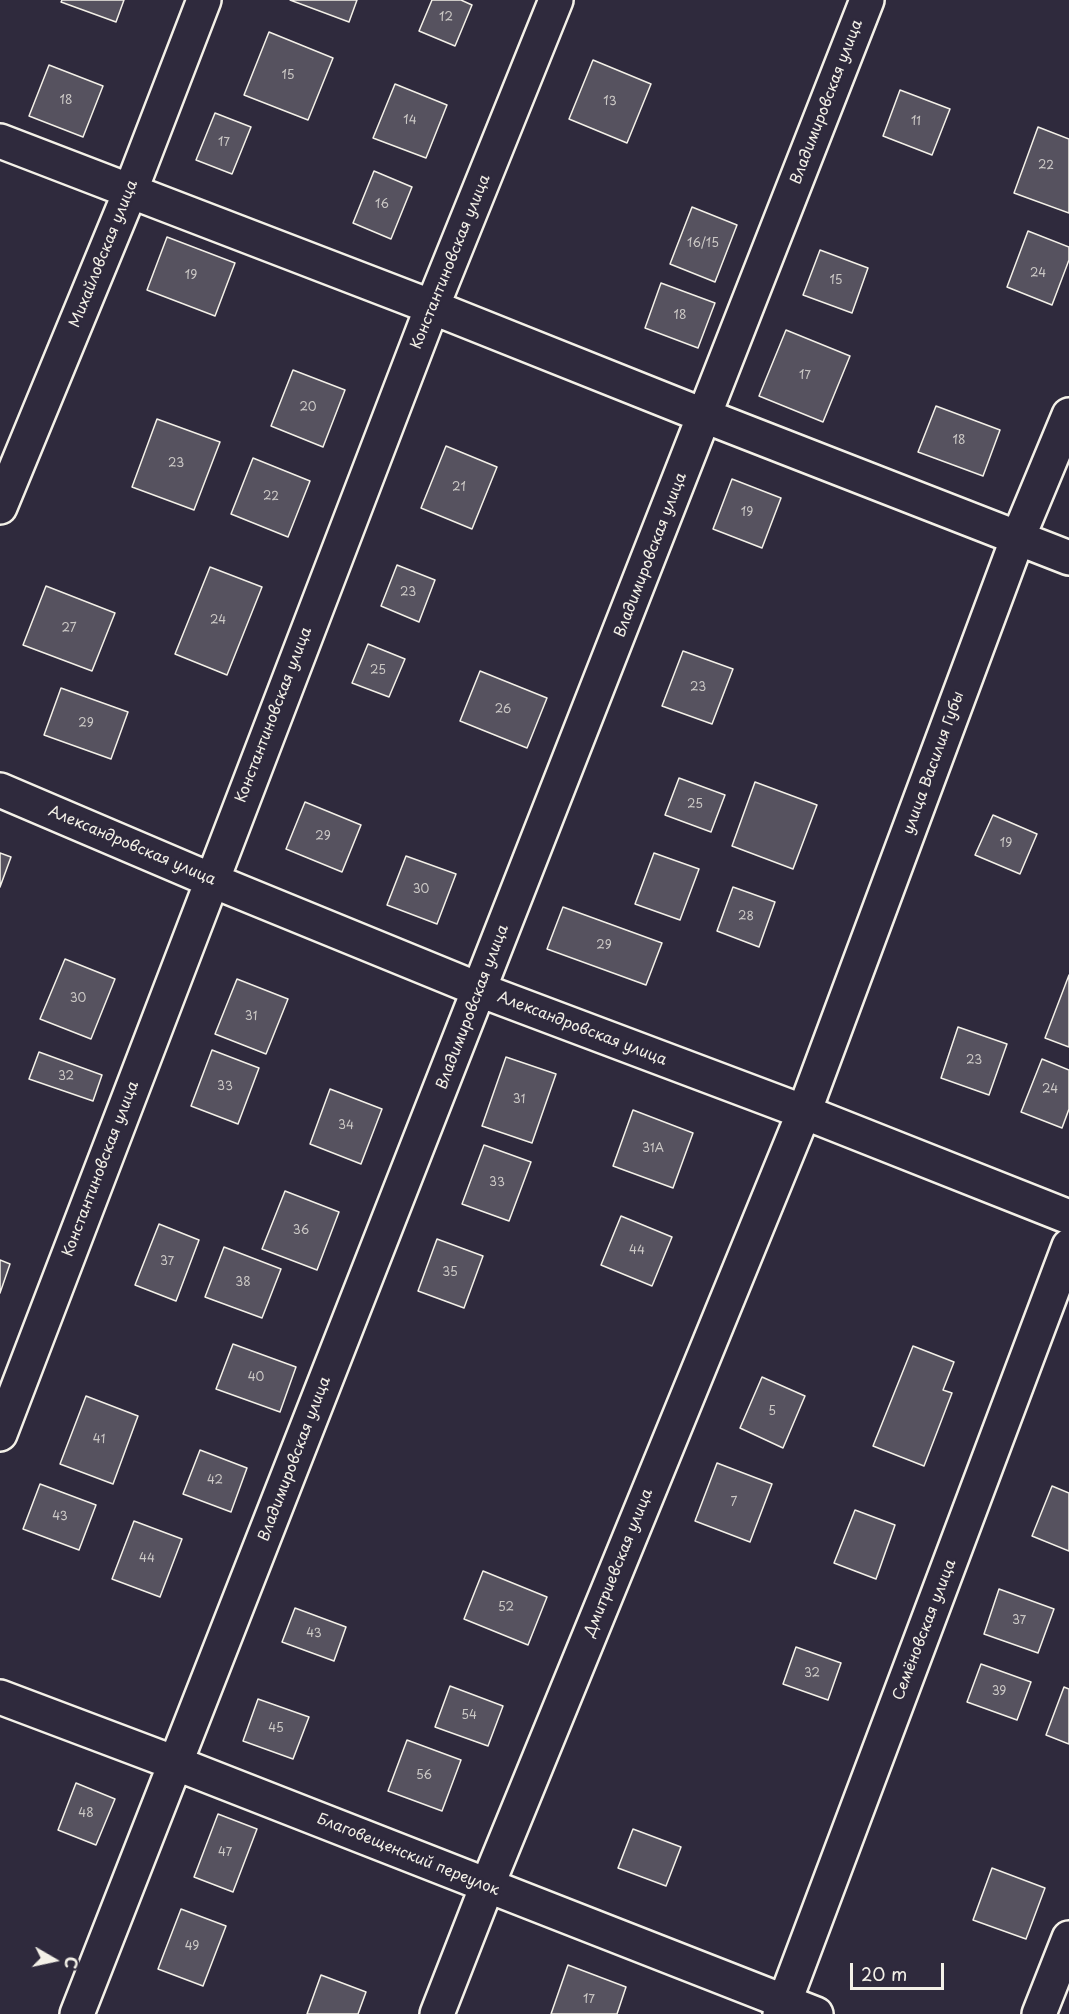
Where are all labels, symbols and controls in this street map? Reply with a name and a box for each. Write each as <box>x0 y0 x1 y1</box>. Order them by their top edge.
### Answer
house number: 12 <box>439 11 453 25</box>
street label: Владимировская улица <box>787 17 867 187</box>
house number: 15 <box>281 69 295 83</box>
house number: 18 <box>60 94 72 108</box>
house number: 13 <box>603 95 617 109</box>
house number: 14 <box>403 114 417 128</box>
house number: 11 <box>911 115 921 129</box>
house number: 17 <box>218 136 230 150</box>
house number: 22 <box>1038 159 1054 173</box>
street label: Константиновская улица <box>408 172 494 352</box>
street label: Михайловская улица <box>66 178 142 330</box>
house number: 16 <box>375 198 389 212</box>
house number: 16/15 <box>687 237 719 251</box>
house number: 24 <box>1030 267 1046 281</box>
house number: 19 <box>185 269 197 283</box>
house number: 15 <box>829 274 843 288</box>
house number: 18 <box>674 309 686 323</box>
house number: 17 <box>799 369 811 383</box>
house number: 20 <box>299 401 317 415</box>
house number: 18 <box>953 434 965 448</box>
house number: 23 <box>168 457 184 471</box>
street label: Владимировская улица <box>611 470 691 640</box>
house number: 21 <box>452 481 466 495</box>
house number: 22 <box>263 490 279 504</box>
house number: 19 <box>741 506 753 520</box>
house number: 23 <box>400 586 416 600</box>
house number: 24 <box>210 614 226 628</box>
house number: 27 <box>62 622 76 636</box>
street label: Константиновская улица <box>232 625 316 805</box>
house number: 25 <box>370 664 386 678</box>
house number: 23 <box>690 681 706 695</box>
street label: улица Василия Губы <box>900 689 968 837</box>
house number: 26 <box>495 703 511 717</box>
house number: 29 <box>78 717 94 731</box>
house number: 25 <box>687 798 703 812</box>
street label: Александровская улица <box>46 803 218 889</box>
house number: 29 <box>315 830 331 844</box>
house number: 19 <box>1000 837 1012 851</box>
house number: 30 <box>413 883 429 897</box>
house number: 28 <box>738 910 754 924</box>
street label: Владимировская улица <box>433 922 513 1092</box>
house number: 29 <box>596 939 612 953</box>
street label: Александровская улица <box>495 988 669 1070</box>
house number: 30 <box>70 992 86 1006</box>
house number: 31 <box>245 1010 257 1024</box>
house number: 23 <box>966 1054 982 1068</box>
house number: 32 <box>58 1070 74 1084</box>
street label: Константиновская улица <box>59 1079 143 1259</box>
house number: 33 <box>217 1080 233 1094</box>
house number: 24 <box>1042 1083 1058 1097</box>
house number: 31 <box>513 1093 525 1107</box>
house number: 34 <box>338 1119 354 1133</box>
house number: 31А <box>642 1142 664 1156</box>
house number: 33 <box>489 1176 505 1190</box>
house number: 36 <box>293 1224 309 1238</box>
house number: 44 <box>629 1244 645 1258</box>
house number: 37 <box>160 1255 174 1269</box>
house number: 35 <box>442 1266 458 1280</box>
house number: 38 <box>235 1276 251 1290</box>
house number: 40 <box>248 1371 264 1385</box>
street label: Владимировская улица <box>255 1374 335 1544</box>
house number: 5 <box>768 1405 776 1419</box>
house number: 41 <box>93 1433 105 1447</box>
house number: 42 <box>207 1474 223 1488</box>
street label: Дмитриевская улица <box>581 1486 657 1640</box>
house number: 7 <box>731 1496 737 1510</box>
house number: 43 <box>52 1510 68 1524</box>
house number: 44 <box>139 1552 155 1566</box>
street label: Семёновская улица <box>890 1557 960 1703</box>
house number: 52 <box>498 1601 514 1615</box>
house number: 37 <box>1012 1614 1026 1628</box>
house number: 43 <box>306 1627 322 1641</box>
house number: 32 <box>804 1667 820 1681</box>
house number: 39 <box>992 1685 1006 1699</box>
house number: 54 <box>461 1709 477 1723</box>
house number: 45 <box>268 1722 284 1736</box>
house number: 56 <box>416 1769 432 1783</box>
house number: 48 <box>78 1807 94 1821</box>
street label: Благовещенский переулок <box>314 1810 502 1900</box>
house number: 47 <box>218 1846 232 1860</box>
north arrow <box>24 1930 84 1990</box>
house number: 49 <box>185 1940 199 1954</box>
scale bar <box>853 1951 948 1989</box>
text: С <box>59 1955 85 1971</box>
text: 20 m <box>861 1960 907 1987</box>
house number: 17 <box>583 1993 595 2007</box>

